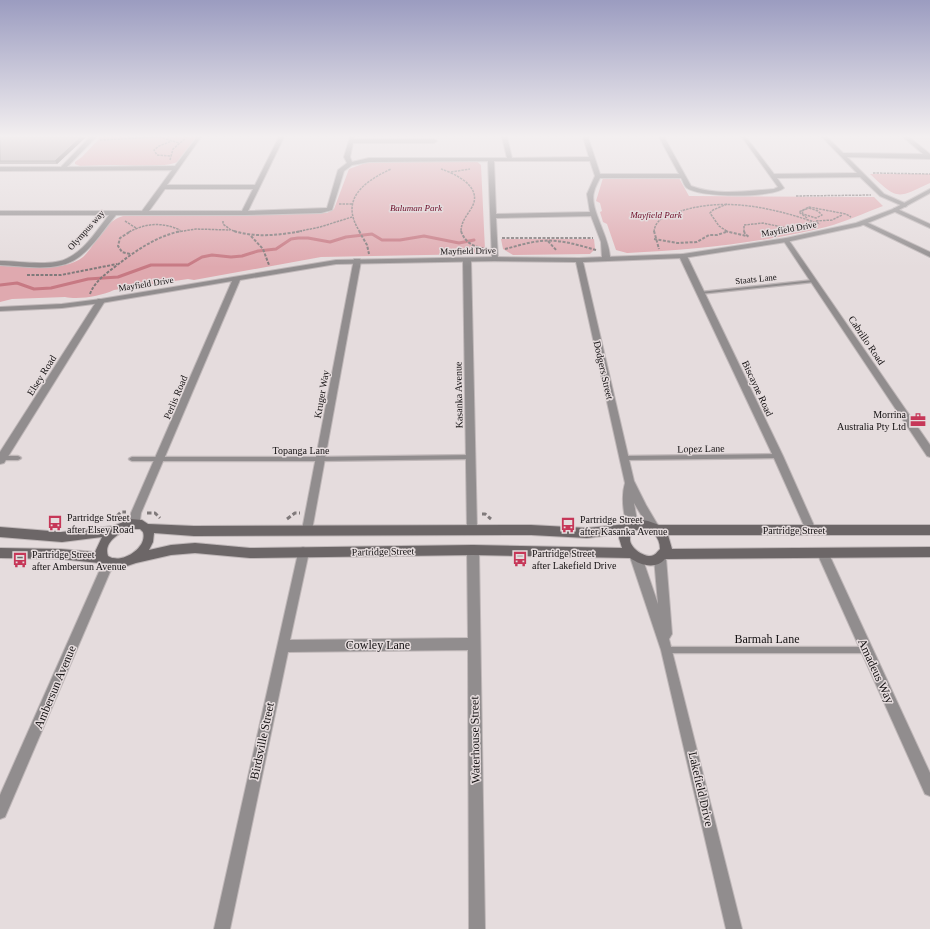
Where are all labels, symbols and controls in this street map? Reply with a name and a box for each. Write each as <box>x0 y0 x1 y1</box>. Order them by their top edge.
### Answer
park label: Baluman Park <box>390 203 443 213</box>
street label: Olympus way <box>65 208 107 252</box>
park label: Mayfield Park <box>629 210 683 220</box>
street label: Mayfield Drive <box>761 219 817 239</box>
street label: Mayfield Drive <box>440 246 496 256</box>
street label: Staats Lane <box>735 272 777 286</box>
street label: Mayfield Drive <box>118 275 174 293</box>
street label: Cabrillo Road <box>846 314 887 367</box>
street label: Dodgers Street <box>591 340 616 401</box>
street label: Elsey Road <box>25 353 58 398</box>
street label: Biscayne Road <box>740 359 775 418</box>
street label: Kasanka Avenue <box>452 361 465 428</box>
street label: Kruger Way <box>312 369 331 419</box>
street label: Perlis Road <box>161 374 190 421</box>
place label: Morrina Australia Pty Ltd <box>837 409 907 432</box>
office icon: Morrina Australia Pty Ltd <box>909 411 927 429</box>
street label: Lopez Lane <box>677 443 725 454</box>
street label: Topanga Lane <box>273 445 330 456</box>
place label: Partridge Street after Elsey Road <box>67 512 134 535</box>
bus stop icon: Partridge Street after Elsey Road <box>46 514 64 532</box>
place label: Partridge Street after Kasanka Avenue <box>580 514 668 537</box>
bus stop icon: Partridge Street after Kasanka Avenue <box>559 516 577 534</box>
street label: Partridge Street <box>763 525 825 536</box>
street label: Partridge Street <box>352 545 415 558</box>
place label: Partridge Street after Lakefield Drive <box>532 548 617 571</box>
place label: Partridge Street after Ambersun Avenue <box>32 549 127 572</box>
bus stop icon: Partridge Street after Lakefield Drive <box>511 550 529 568</box>
bus stop icon: Partridge Street after Ambersun Avenue <box>11 551 29 569</box>
street label: Barmah Lane <box>735 632 799 646</box>
street label: Amadeus Way <box>855 636 897 706</box>
street label: Cowley Lane <box>346 638 410 652</box>
street label: Ambersun Avenue <box>31 643 79 731</box>
street label: Waterhouse Street <box>467 696 483 784</box>
street label: Birdsville Street <box>247 701 277 781</box>
street label: Lakefield Drive <box>686 750 716 828</box>

